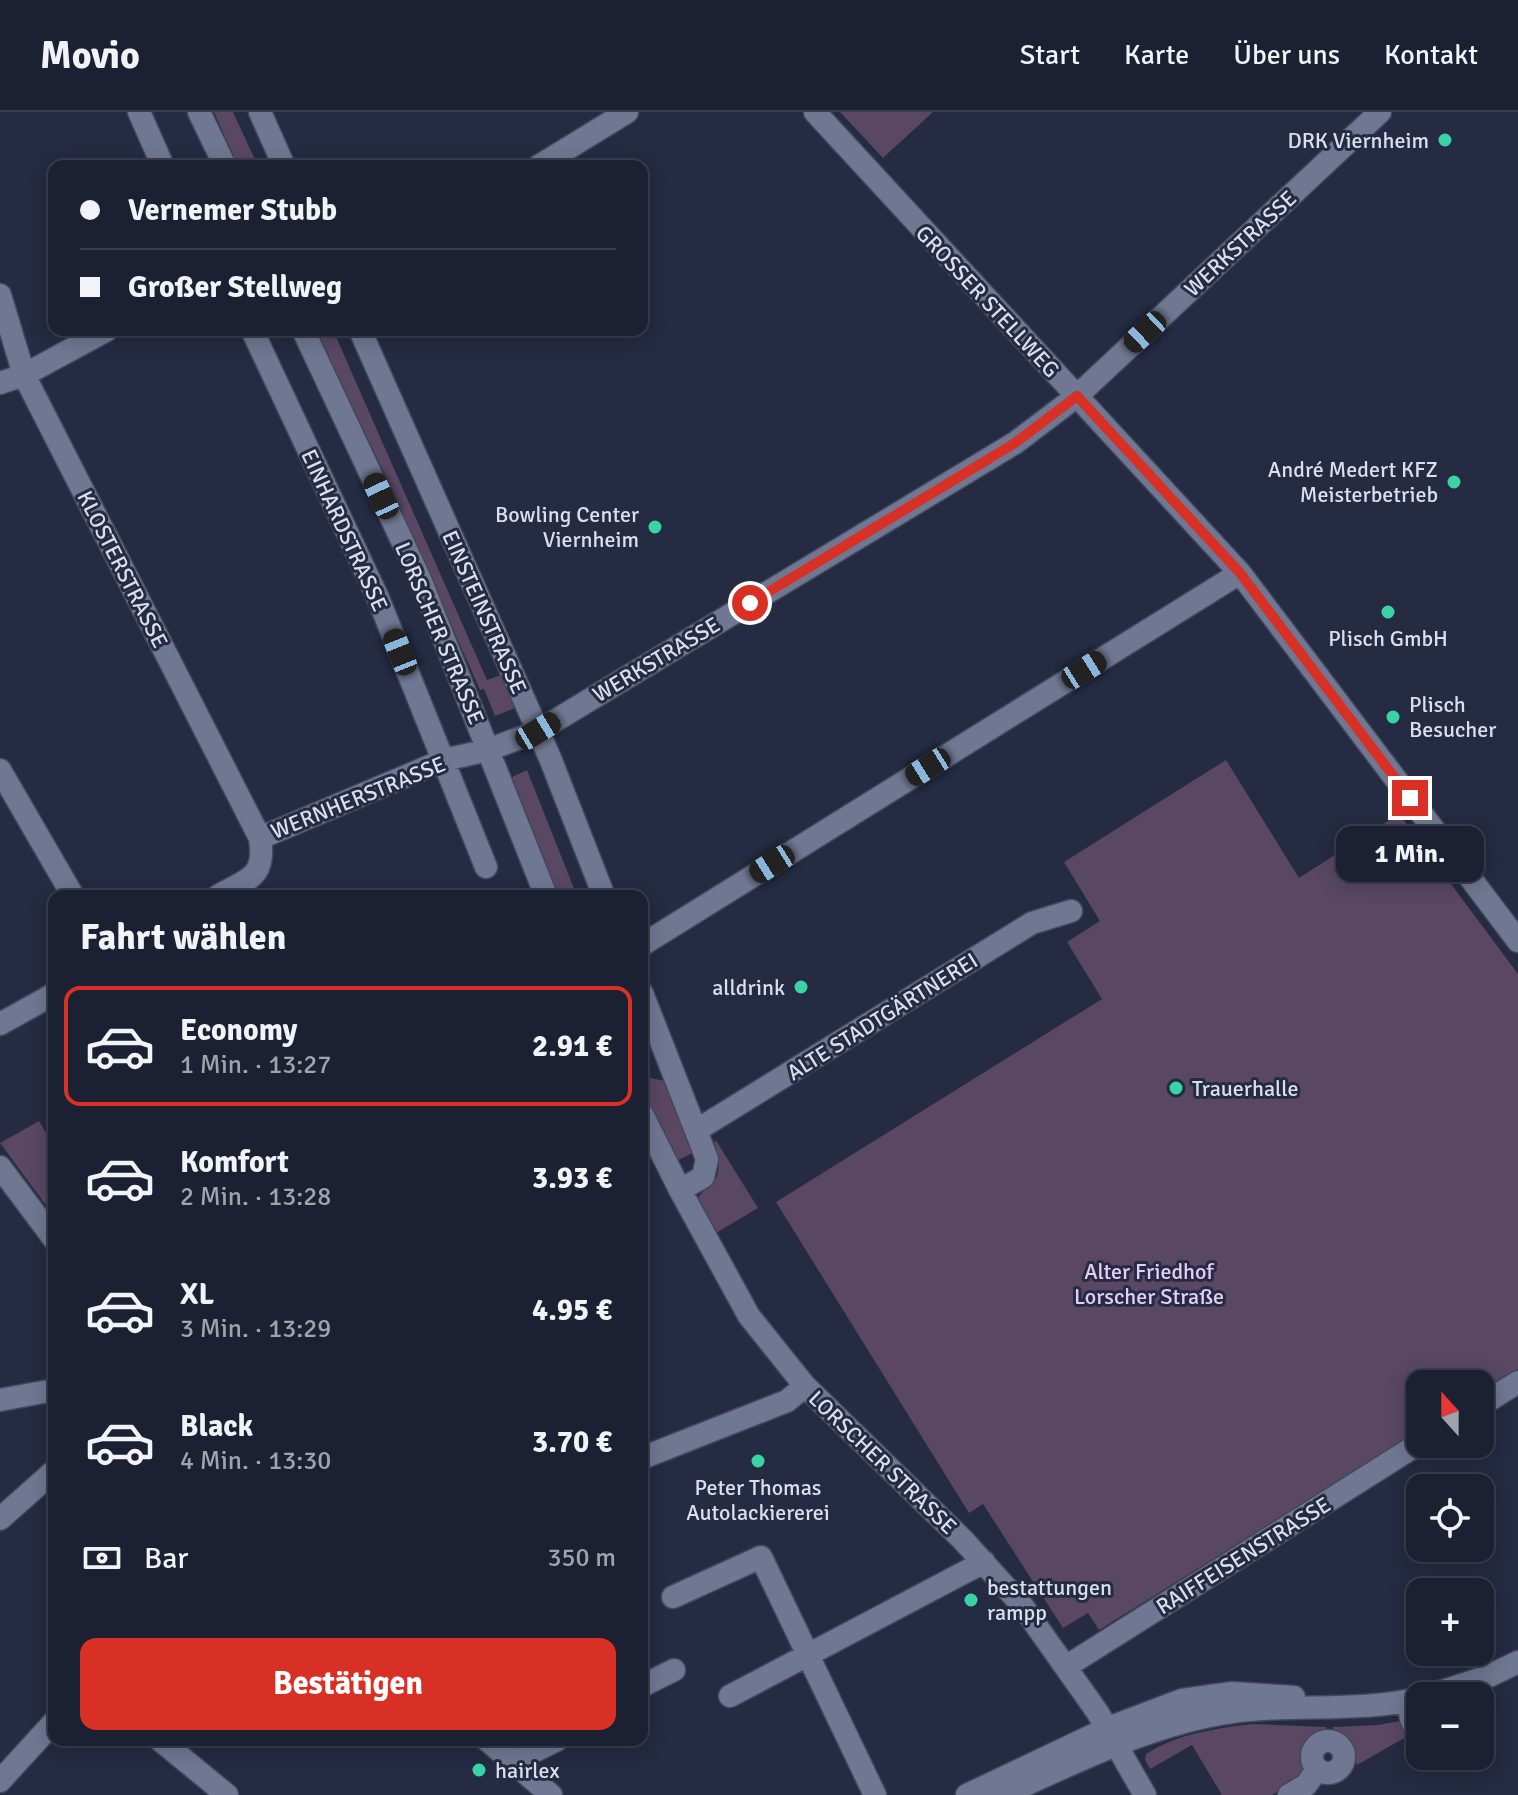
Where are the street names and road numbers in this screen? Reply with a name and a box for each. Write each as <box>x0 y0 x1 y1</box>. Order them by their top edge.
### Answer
street label: WERKSTRASSE <box>1179 185 1302 302</box>
street label: GROSSER STELLWEG <box>910 220 1065 383</box>
street label: EINHARDSTRASSE <box>295 445 394 616</box>
street label: KLOSTERSTRASSE <box>71 486 174 652</box>
street label: EINSTEINSTRASSE <box>436 526 533 698</box>
street label: LORSCHER STRASSE <box>389 538 490 728</box>
street label: WERKSTRASSE <box>588 611 725 708</box>
street label: WERNHERSTRASSE <box>267 750 449 845</box>
street label: ALTE STADTGÄRTNEREI <box>782 947 983 1086</box>
street label: LORSCHER STRASSE <box>803 1385 962 1540</box>
street label: RAIFFEISENSTRASSE <box>1151 1491 1335 1620</box>

